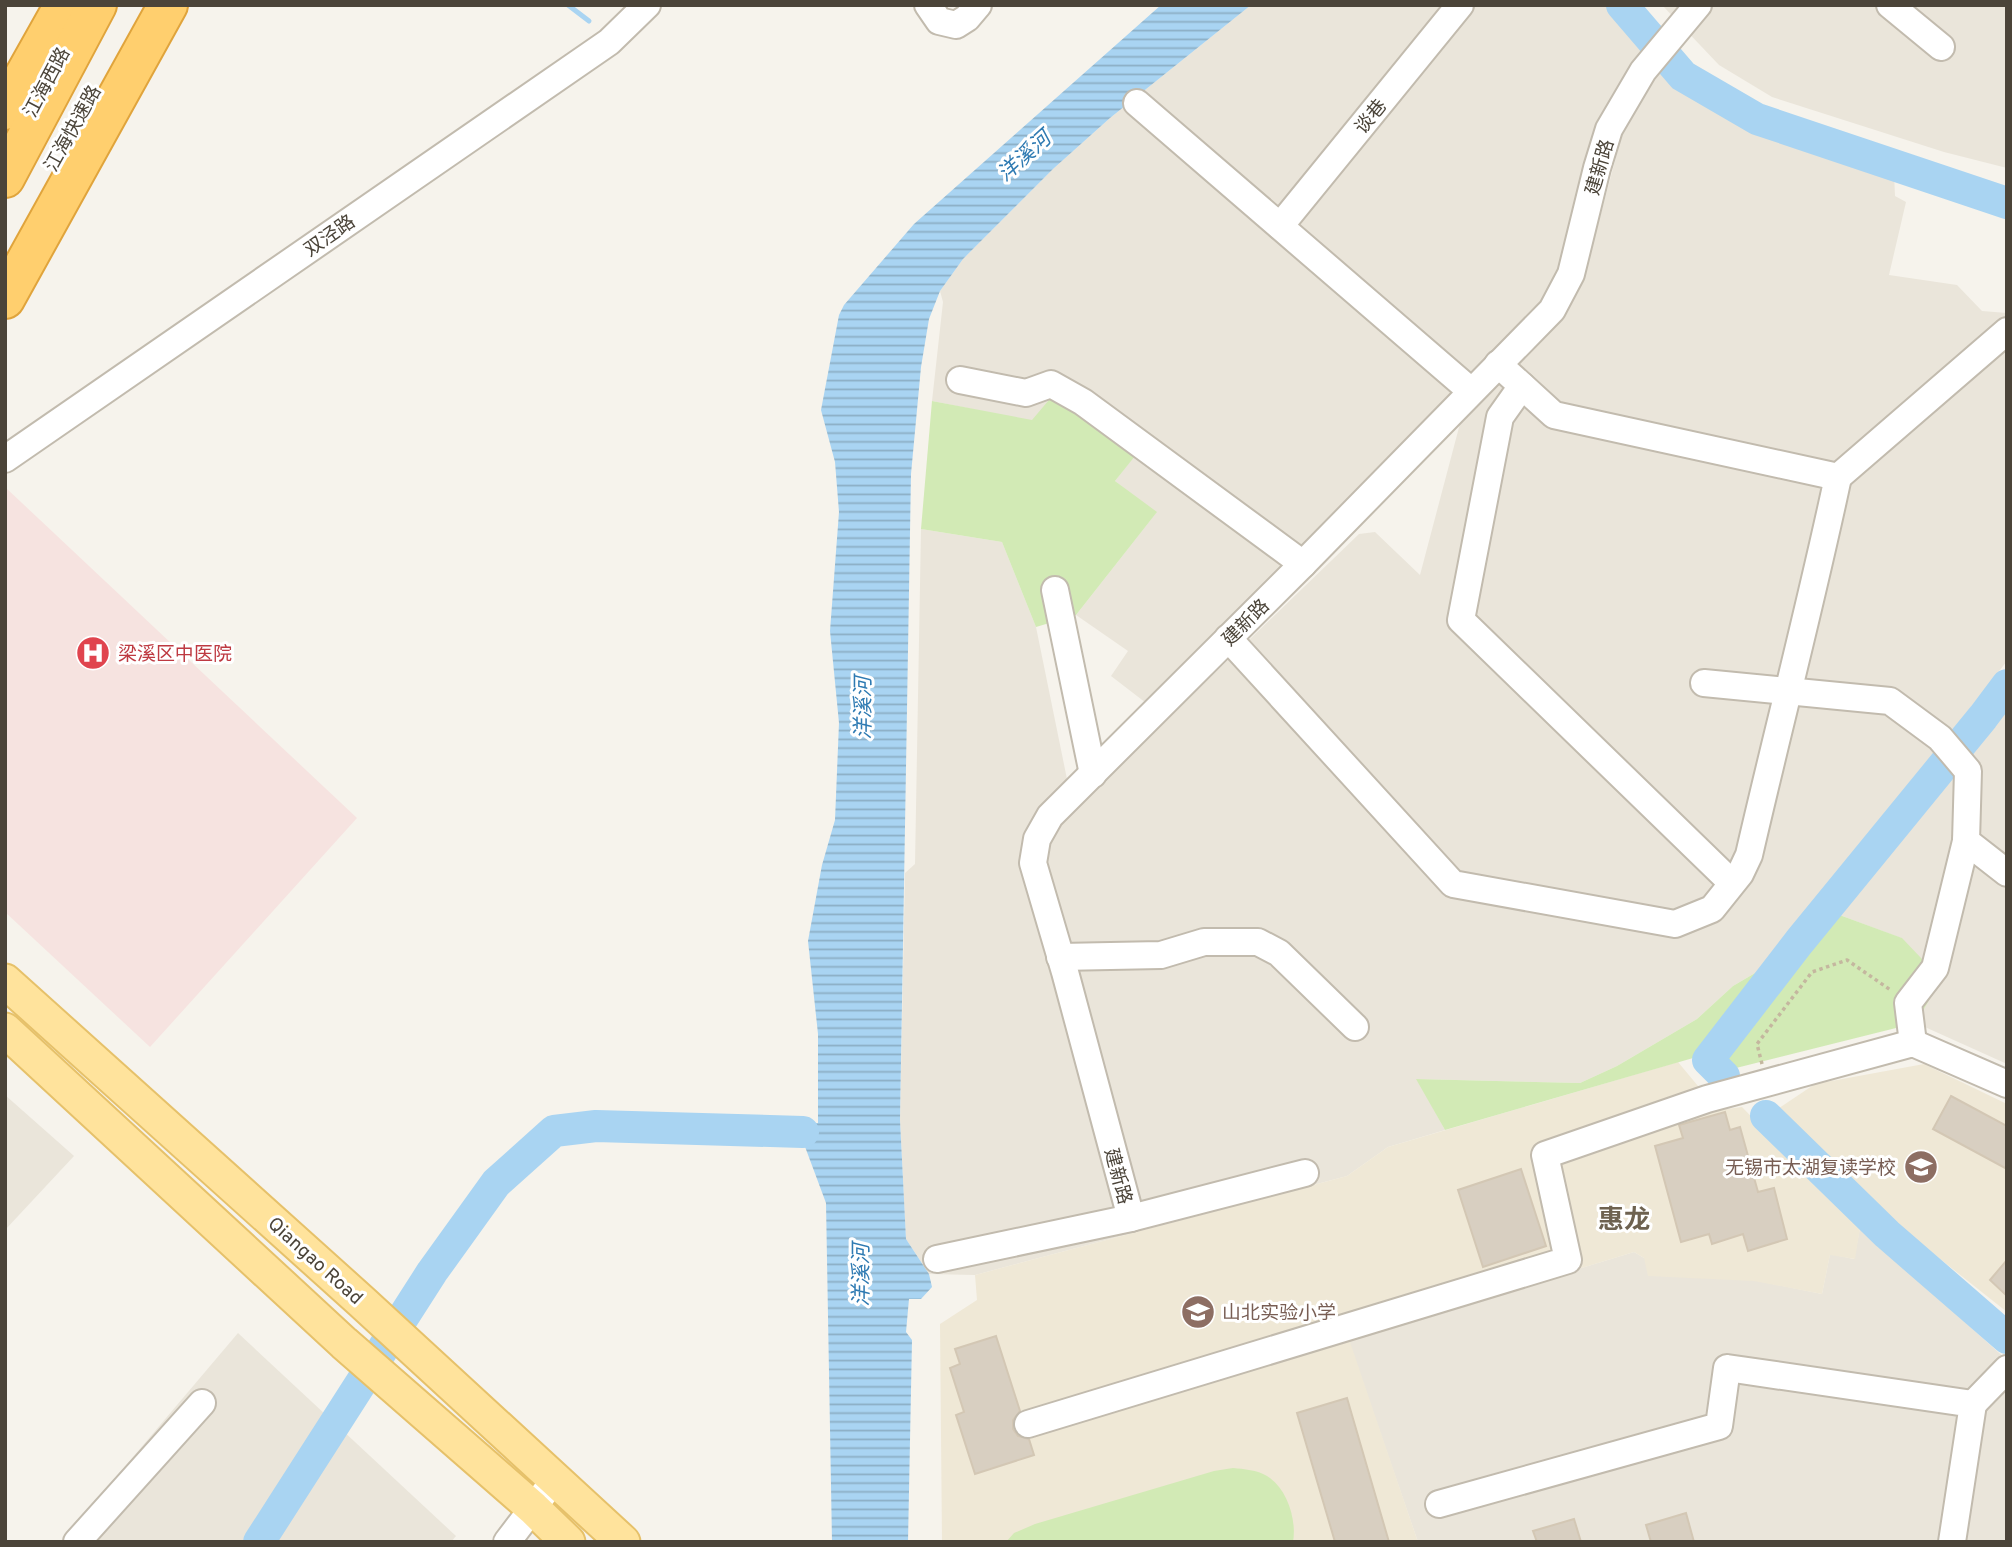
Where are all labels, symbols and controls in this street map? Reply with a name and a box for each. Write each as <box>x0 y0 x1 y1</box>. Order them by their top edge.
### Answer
street label: 江海西路 <box>19 44 76 122</box>
street label: 江海快速路 <box>40 82 107 176</box>
street label: 谈巷 <box>1350 95 1393 140</box>
water label: 洋溪河 <box>993 123 1060 188</box>
street label: 建新路 <box>1582 137 1620 198</box>
street label: 双泾路 <box>300 210 360 263</box>
street label: 建新路 <box>1218 595 1275 652</box>
hospital icon: 梁溪区中医院 <box>74 634 112 672</box>
place label: 梁溪区中医院 <box>118 643 232 667</box>
water label: 洋溪河 <box>851 673 878 740</box>
street label: 建新路 <box>1098 1146 1136 1207</box>
school or university icon: 无锡市太湖复读学校 <box>1902 1148 1940 1186</box>
place label: 无锡市太湖复读学校 <box>1725 1157 1896 1181</box>
district label: 惠龙 <box>1598 1205 1650 1238</box>
street label: Qiangao Road <box>262 1212 367 1311</box>
water label: 洋溪河 <box>849 1240 876 1307</box>
school or university icon: 山北实验小学 <box>1179 1293 1217 1331</box>
place label: 山北实验小学 <box>1222 1302 1336 1326</box>

